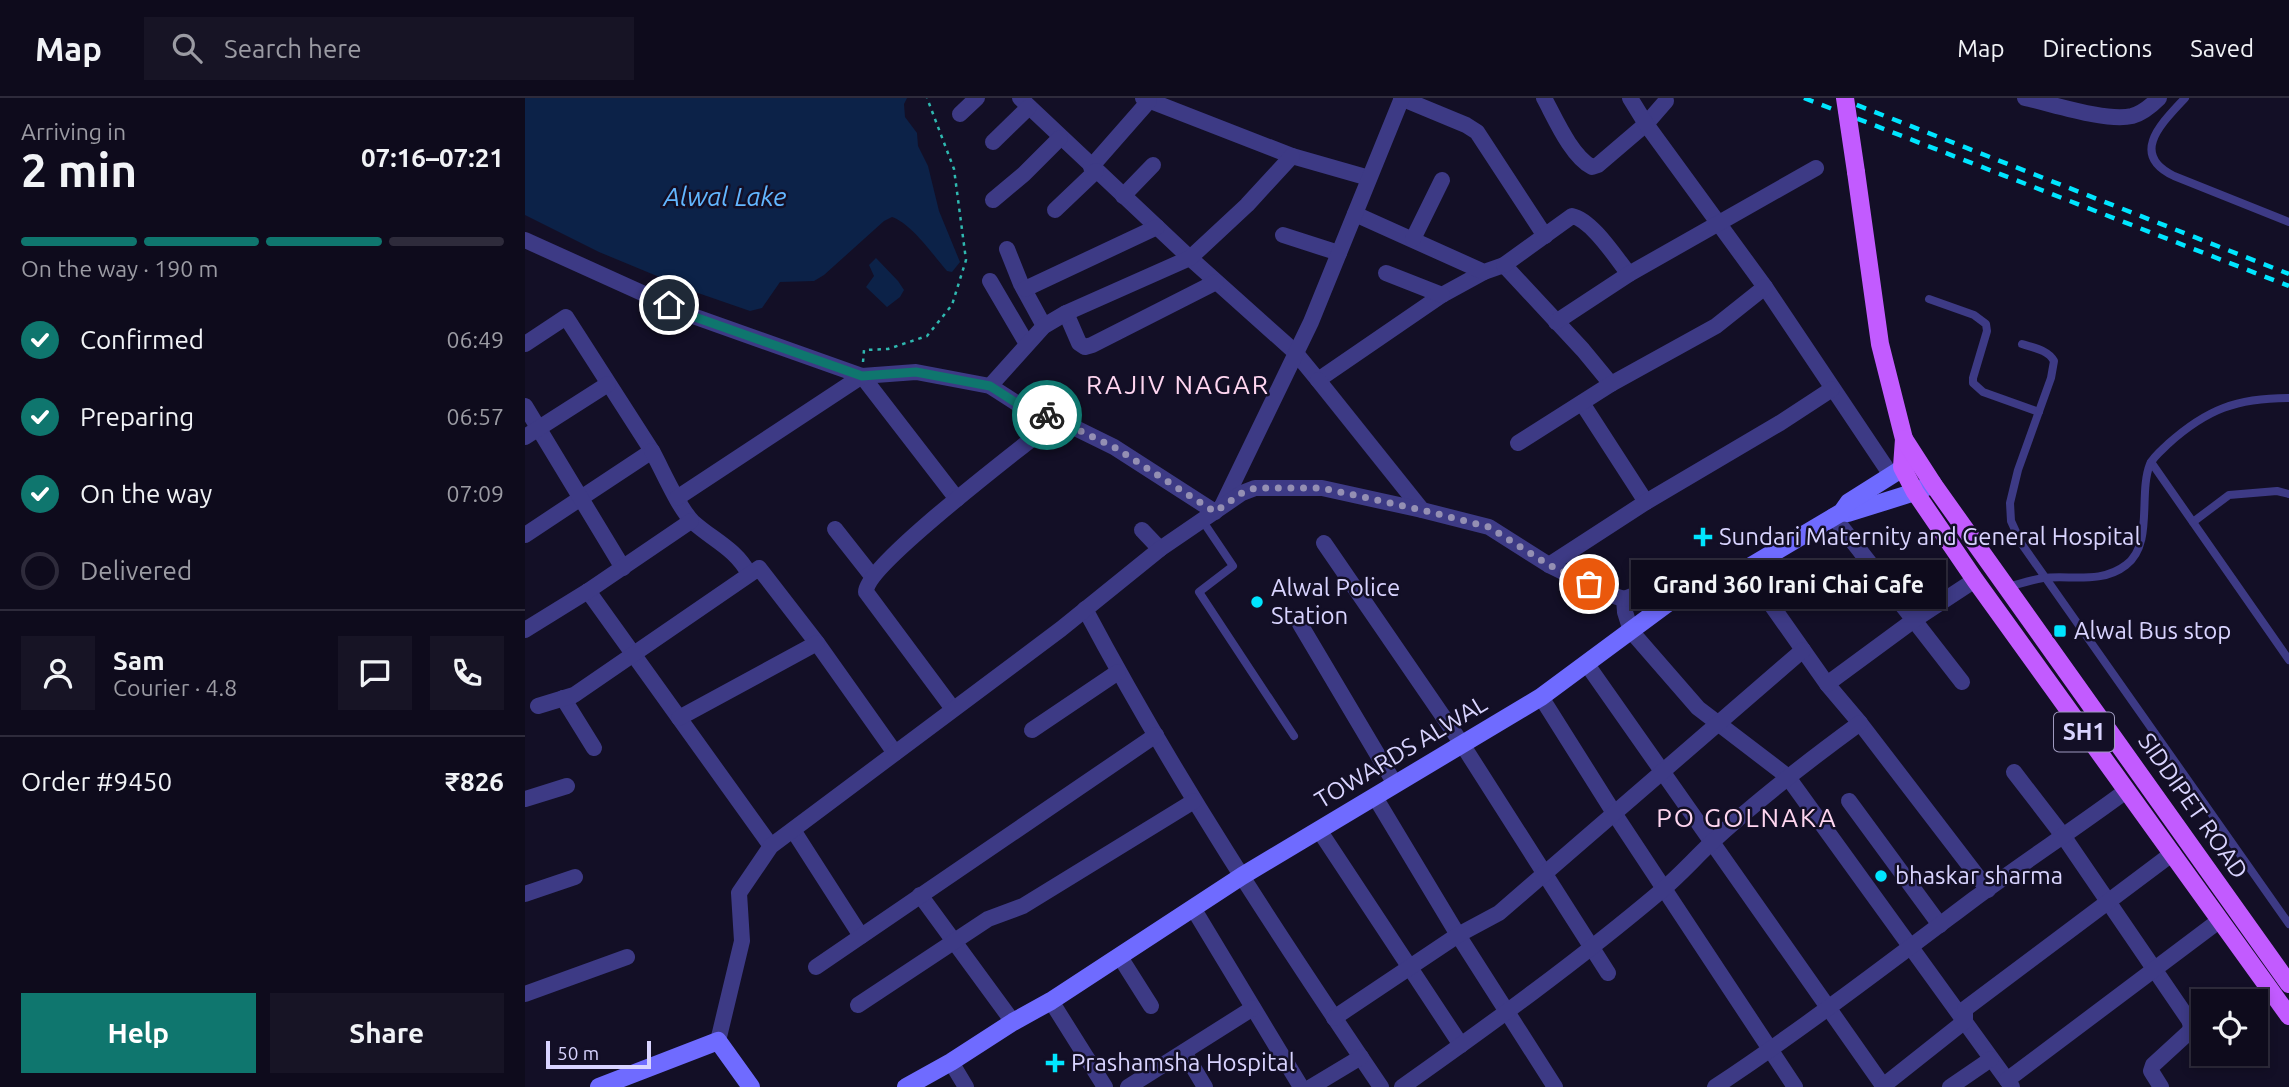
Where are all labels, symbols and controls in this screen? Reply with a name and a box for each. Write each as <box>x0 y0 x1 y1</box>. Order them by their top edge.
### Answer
search box <box>144 17 634 80</box>
icon: search <box>168 29 206 67</box>
text: Map <box>35 30 102 67</box>
text: Search here <box>224 34 362 63</box>
text: Map <box>1957 35 2004 62</box>
text: Directions <box>2042 35 2152 62</box>
text: Saved <box>2190 35 2254 62</box>
text: Arriving in <box>21 119 126 144</box>
text: 07:16–07:21 <box>361 143 504 172</box>
text: 2 min <box>21 144 137 196</box>
water label: Alwal Lake <box>662 182 786 211</box>
text: On the way · 190 m <box>21 256 218 281</box>
pin <box>639 275 699 335</box>
icon: home <box>650 286 688 324</box>
icon: check <box>21 321 59 359</box>
text: Confirmed <box>80 325 204 354</box>
text: 06:49 <box>446 327 504 352</box>
district label: RAJIV NAGAR <box>1086 370 1270 399</box>
courier <box>1012 380 1082 450</box>
icon: bike <box>1028 396 1066 434</box>
icon: check <box>21 398 59 436</box>
text: Preparing <box>80 402 194 431</box>
text: 06:57 <box>446 404 504 429</box>
icon: check <box>21 475 59 513</box>
text: On the way <box>80 479 212 508</box>
text: 07:09 <box>446 481 504 506</box>
place label: Sundari Maternity and General Hospital <box>1719 523 2141 550</box>
marker: Sundari Maternity and General Hospital <box>1693 527 1713 547</box>
pin <box>1559 554 1619 614</box>
text: Delivered <box>80 556 192 585</box>
callout: Grand 360 Irani Chai Cafe <box>1631 560 1946 608</box>
icon: bag <box>1570 565 1608 603</box>
text: Grand 360 Irani Chai Cafe <box>1653 572 1924 597</box>
place label: Alwal Police Station <box>1271 574 1400 629</box>
marker: Alwal Police Station <box>1249 594 1265 610</box>
place label: Alwal Bus stop <box>2074 617 2231 644</box>
marker: Alwal Bus stop <box>2052 623 2068 639</box>
button: person <box>21 636 95 710</box>
button: chat <box>338 636 412 710</box>
button: phone <box>430 636 504 710</box>
text: Sam <box>113 646 165 675</box>
text: Courier · 4.8 <box>113 675 237 700</box>
street label: TOWARDS ALWAL <box>1310 690 1492 814</box>
road number: SH1 <box>2054 712 2114 752</box>
street label: SIDDIPET ROAD <box>2133 728 2254 884</box>
text: Order #9450 <box>21 767 172 796</box>
text: ₹826 <box>445 767 504 796</box>
district label: PO GOLNAKA <box>1656 803 1838 832</box>
place label: bhaskar sharma <box>1895 862 2063 889</box>
marker: bhaskar sharma <box>1873 868 1889 884</box>
map controls <box>2191 989 2268 1066</box>
button: locate <box>2191 989 2268 1066</box>
button: Help <box>21 993 256 1073</box>
button: Share <box>270 993 504 1073</box>
scale bar <box>546 1038 651 1070</box>
text: 50 m <box>557 1042 599 1064</box>
place label: Prashamsha Hospital <box>1071 1049 1295 1076</box>
marker: Prashamsha Hospital <box>1045 1053 1065 1073</box>

